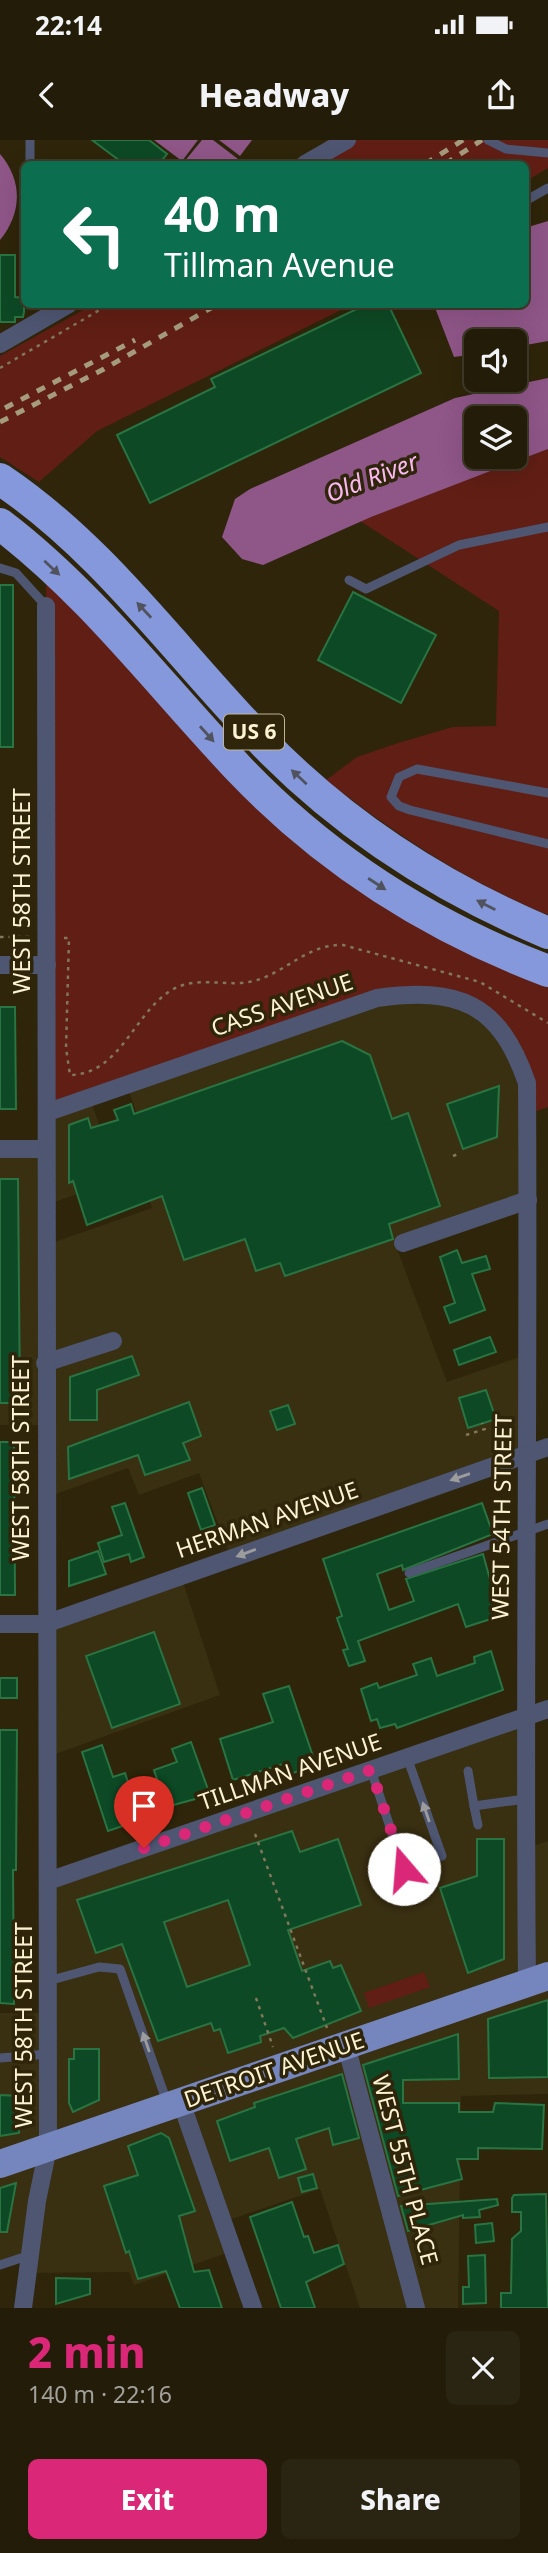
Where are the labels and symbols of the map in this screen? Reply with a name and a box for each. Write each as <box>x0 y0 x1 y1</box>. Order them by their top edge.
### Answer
water label: Old River <box>321 443 424 509</box>
one-way arrow <box>44 559 61 576</box>
one-way arrow <box>137 602 153 619</box>
road number: US 6 <box>224 714 284 750</box>
one-way arrow <box>199 726 214 743</box>
one-way arrow <box>290 769 308 785</box>
street label: WEST 58TH STREET <box>5 788 37 994</box>
one-way arrow <box>368 878 387 891</box>
one-way arrow <box>476 900 496 911</box>
street label: CASS AVENUE <box>207 965 357 1043</box>
street label: WEST 58TH STREET <box>4 1355 36 1561</box>
street label: WEST 54TH STREET <box>483 1414 519 1620</box>
one-way arrow <box>450 1472 471 1483</box>
street label: HERMAN AVENUE <box>171 1473 362 1565</box>
one-way arrow <box>235 1548 256 1559</box>
street label: TILLMAN AVENUE <box>194 1725 385 1817</box>
pin <box>114 1776 174 1848</box>
one-way arrow <box>420 1801 431 1822</box>
position arrow <box>367 1832 441 1906</box>
street label: WEST 58TH STREET <box>7 1922 39 2128</box>
street label: DETROIT AVENUE <box>179 2023 368 2115</box>
one-way arrow <box>140 2031 151 2052</box>
street label: WEST 55TH PLACE <box>365 2071 447 2268</box>

